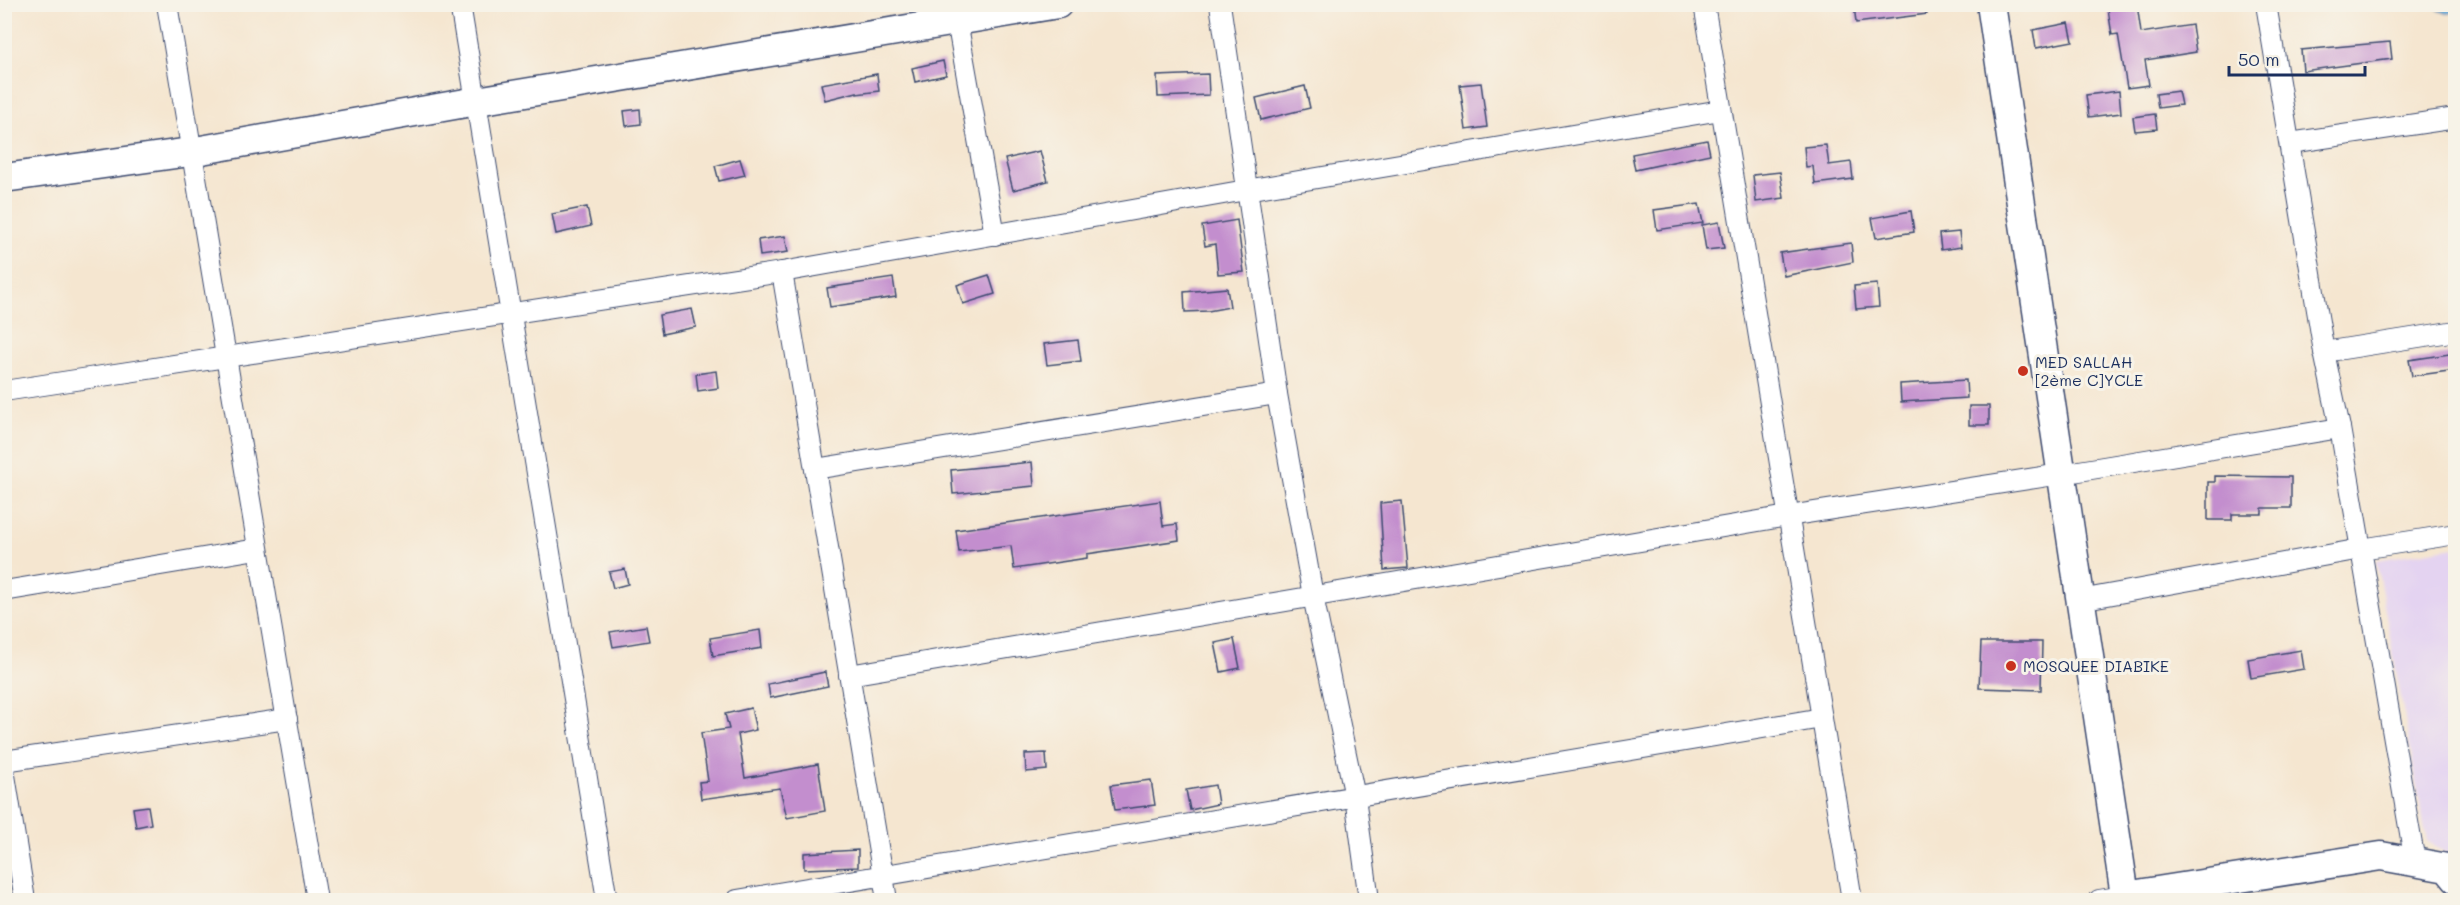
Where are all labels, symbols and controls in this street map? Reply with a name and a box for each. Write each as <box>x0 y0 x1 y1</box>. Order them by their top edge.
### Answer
scale bar <box>2229 39 2366 77</box>
text: 50 m <box>2238 47 2280 71</box>
place label: MED SALLAH [2ème C]YCLE <box>2035 351 2143 390</box>
marker: MED SALLAH [2ème C]YCLE <box>2016 364 2030 378</box>
place label: MOSQUEE DIABIKE <box>2023 655 2169 676</box>
marker: MOSQUEE DIABIKE <box>2004 659 2018 673</box>

